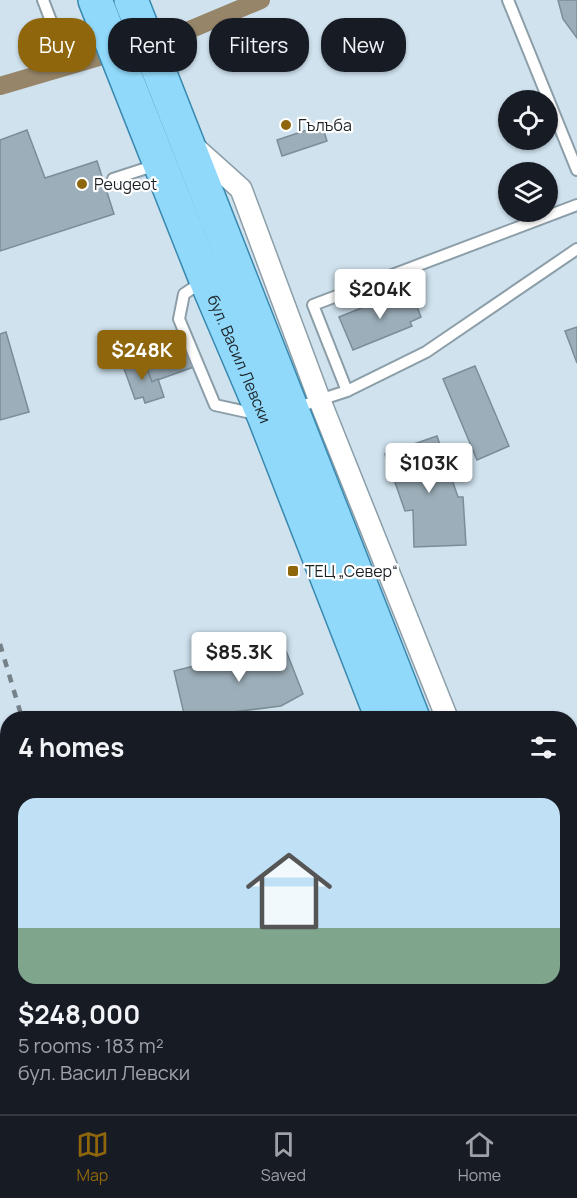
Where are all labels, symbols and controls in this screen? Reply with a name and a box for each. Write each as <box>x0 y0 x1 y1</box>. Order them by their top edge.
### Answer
chip: Buy <box>18 18 96 72</box>
chip: Rent <box>108 18 197 72</box>
chip: Filters <box>209 18 309 72</box>
chip: New <box>321 18 406 72</box>
map controls <box>498 90 558 222</box>
button: locate <box>498 90 558 150</box>
place label: Гълъба <box>298 114 352 136</box>
marker: Гълъба <box>279 118 293 132</box>
button: layers <box>498 162 558 222</box>
place label: Peugeot <box>94 173 157 195</box>
marker: Peugeot <box>75 177 89 191</box>
pin: $204K <box>338 269 422 320</box>
text: $204K <box>349 275 411 302</box>
street label: бул. Васил Левски <box>203 291 277 426</box>
pin: $248K <box>100 330 184 381</box>
text: $248K <box>111 336 173 363</box>
pin: $103K <box>387 443 471 494</box>
text: $103K <box>399 449 459 476</box>
place label: ТЕЦ „Север“ <box>305 560 398 582</box>
marker: ТЕЦ „Север“ <box>286 564 300 578</box>
pin: $85.3K <box>190 632 288 683</box>
text: $85.3K <box>205 638 273 665</box>
text: 4 homes <box>18 729 124 765</box>
icon: filters <box>527 731 560 764</box>
icon: home <box>235 837 343 945</box>
text: $248,000 <box>18 996 140 1032</box>
text: 5 rooms · 183 m² <box>18 1032 164 1059</box>
text: бул. Васил Левски <box>18 1059 190 1086</box>
tab: Map <box>76 1128 109 1186</box>
tab: Saved <box>261 1128 306 1186</box>
tab: Home <box>458 1128 501 1186</box>

